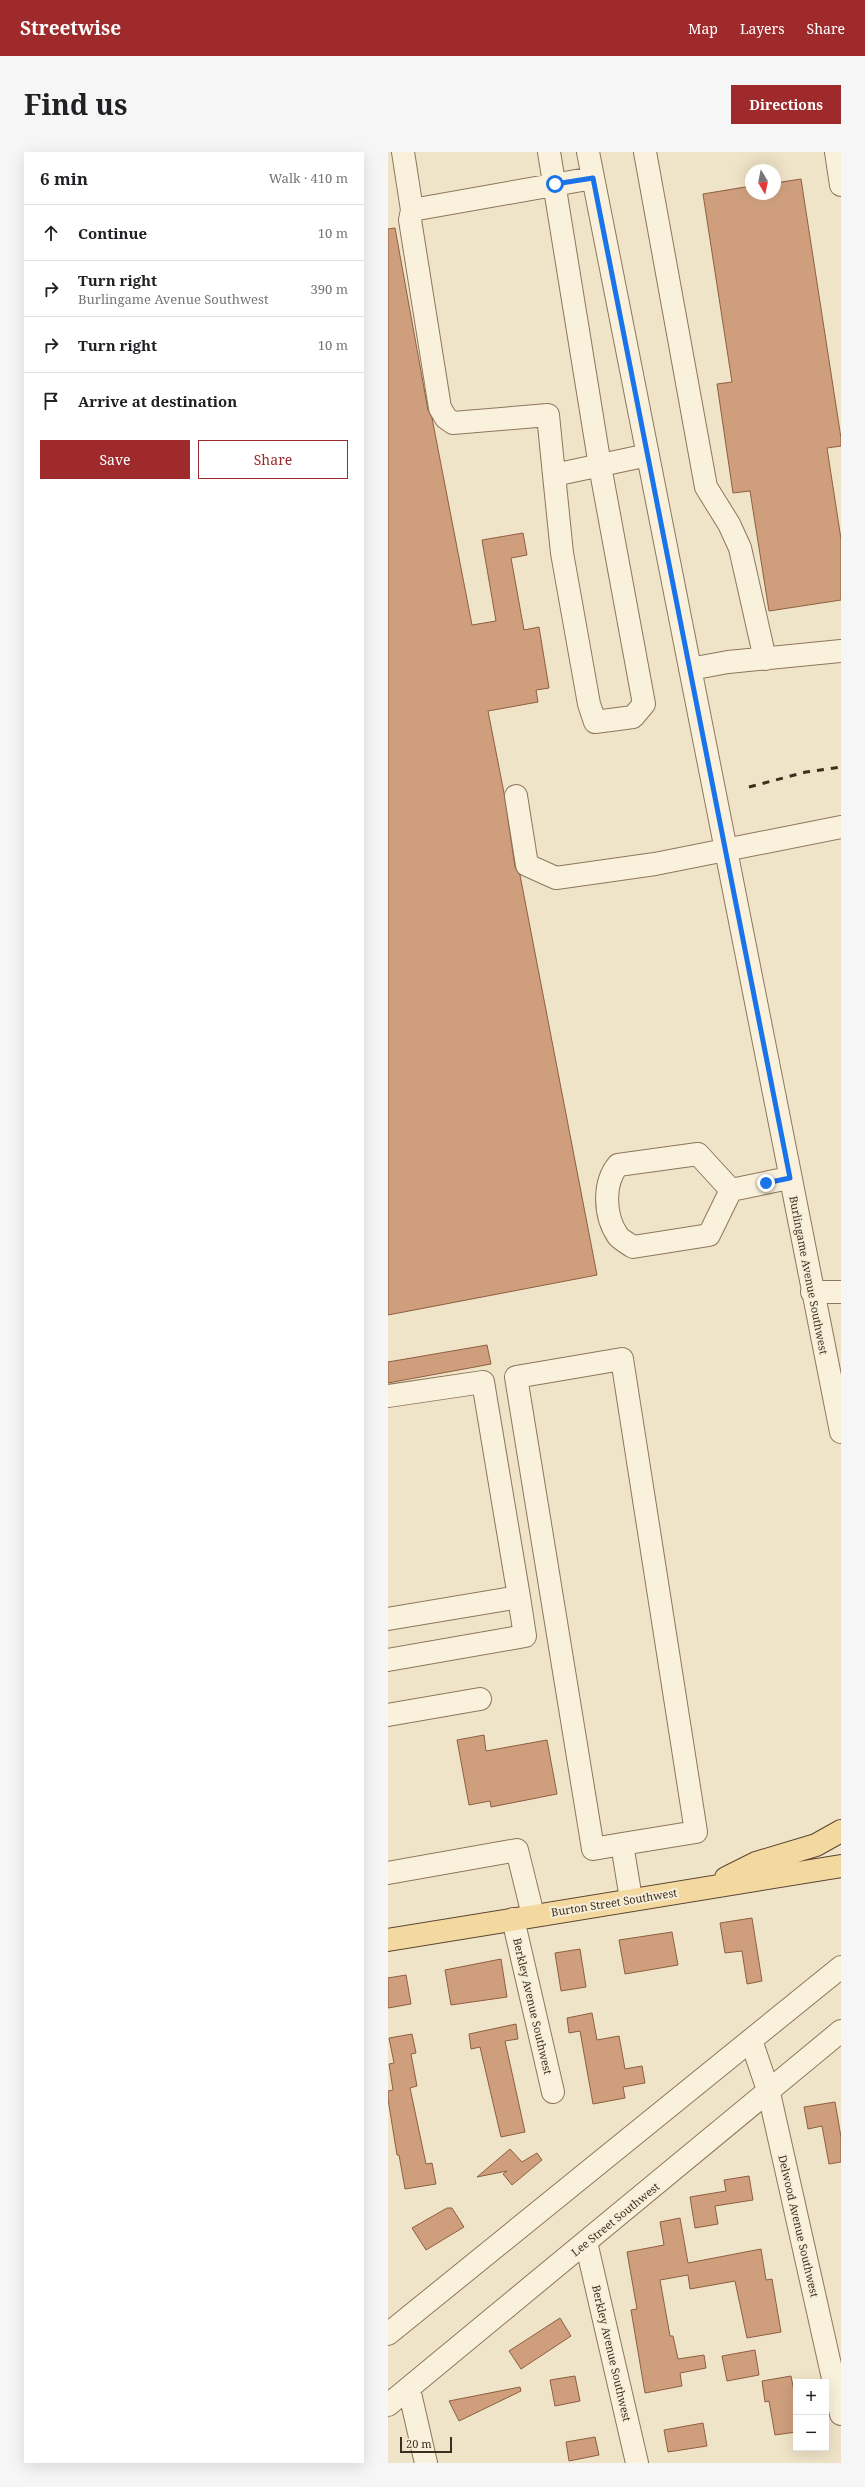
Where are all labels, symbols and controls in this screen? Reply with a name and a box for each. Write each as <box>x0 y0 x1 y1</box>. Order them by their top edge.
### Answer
text: Streetwise <box>20 15 121 41</box>
text: Map <box>688 19 718 38</box>
text: Layers <box>740 19 785 38</box>
text: Share <box>807 19 845 38</box>
text: Find us <box>24 85 128 123</box>
button: Directions <box>731 85 841 124</box>
north arrow <box>745 164 781 200</box>
text: 6 min <box>40 167 88 190</box>
text: Walk · 410 m <box>269 169 348 187</box>
route start <box>546 175 564 193</box>
icon: ahead <box>40 222 62 244</box>
text: Continue <box>78 223 147 243</box>
text: 10 m <box>318 224 348 242</box>
text: Turn right <box>78 270 157 290</box>
icon: right <box>40 278 62 300</box>
text: 390 m <box>311 280 348 298</box>
text: Burlingame Avenue Southwest <box>78 290 269 308</box>
icon: right <box>40 334 62 356</box>
text: Turn right <box>78 335 157 355</box>
text: 10 m <box>318 336 348 354</box>
icon: arrive <box>40 390 62 412</box>
text: Arrive at destination <box>78 391 237 411</box>
button: Save <box>40 440 190 479</box>
button: Share <box>198 440 348 479</box>
route end <box>757 1174 775 1192</box>
street label: Burlingame Avenue Southwest <box>786 1194 832 1356</box>
street label: Burton Street Southwest <box>550 1885 678 1919</box>
street label: Berkley Avenue Southwest <box>510 1936 556 2076</box>
street label: Delwood Avenue Southwest <box>775 2153 823 2299</box>
street label: Lee Street Southwest <box>568 2179 662 2259</box>
street label: Berkley Avenue Southwest <box>589 2283 635 2423</box>
map controls <box>793 2379 829 2451</box>
button: + <box>793 2379 829 2415</box>
button: − <box>793 2415 829 2451</box>
scale bar <box>400 2435 452 2454</box>
text: 20 m <box>406 2436 432 2451</box>

